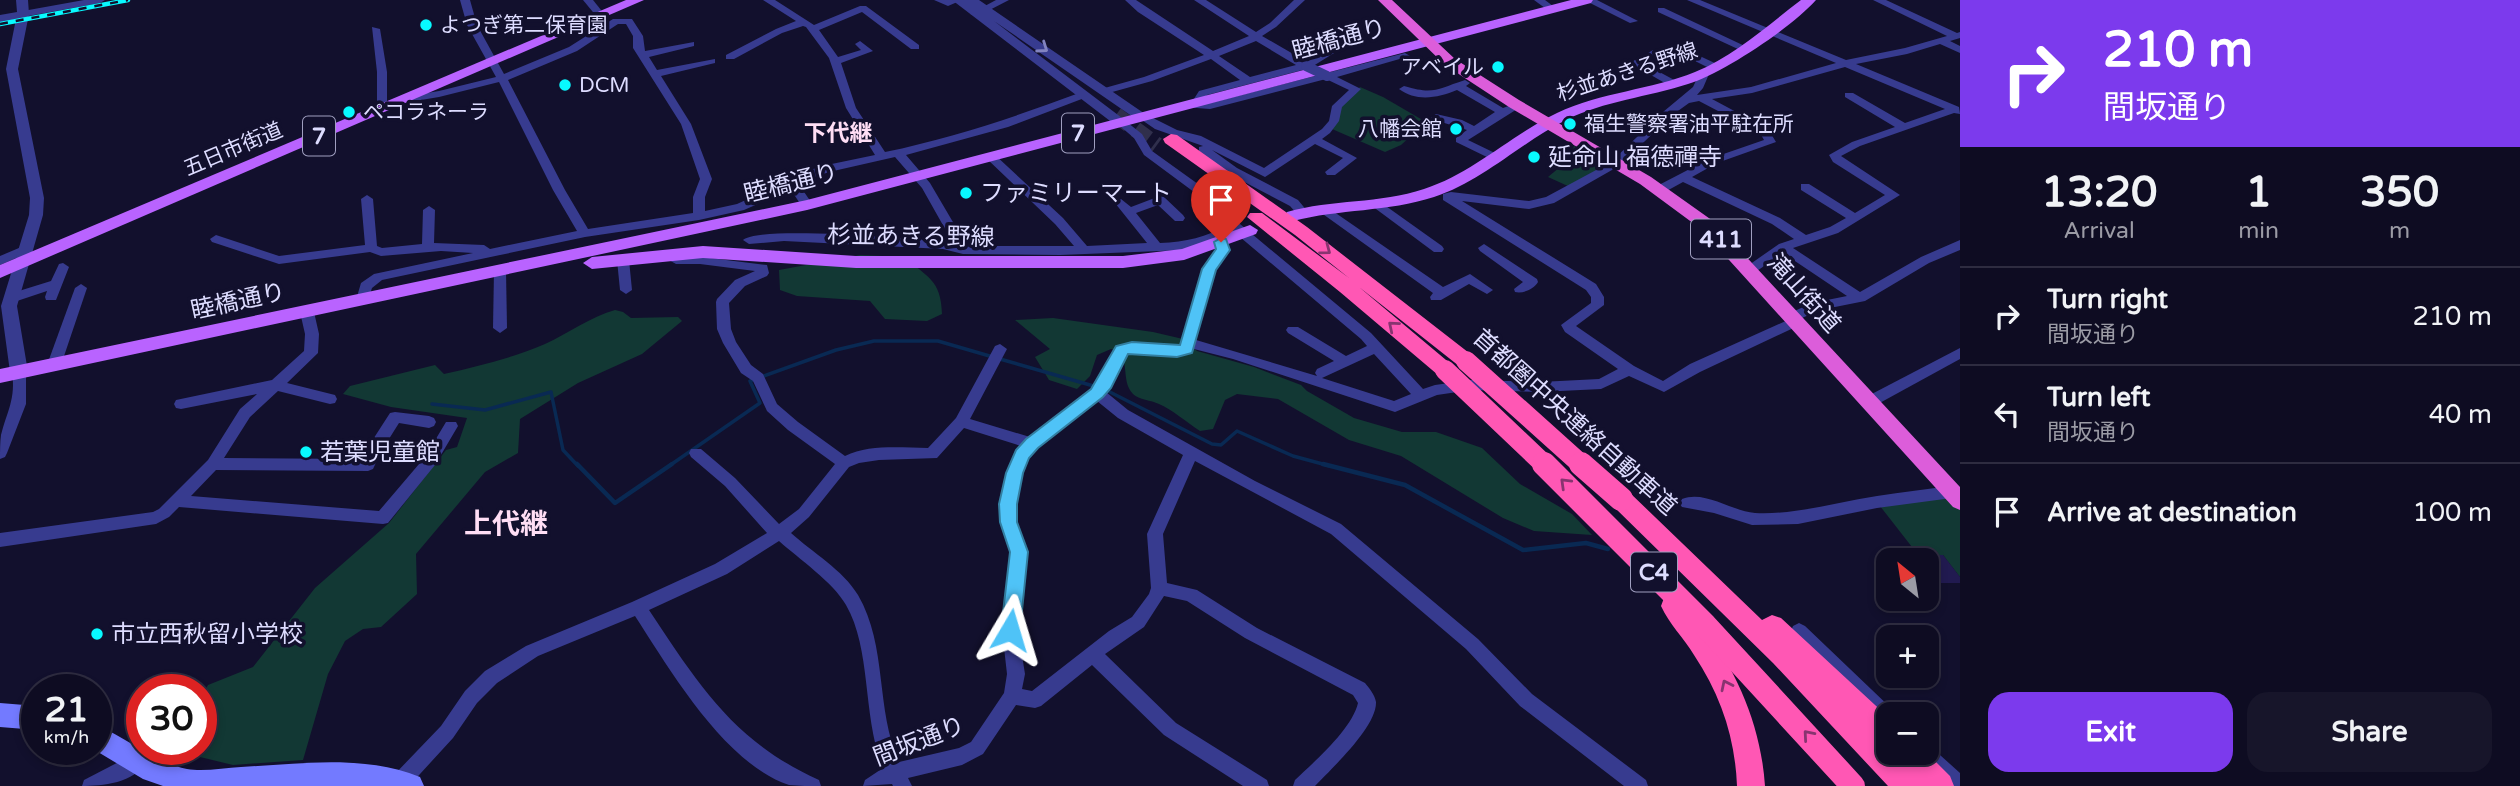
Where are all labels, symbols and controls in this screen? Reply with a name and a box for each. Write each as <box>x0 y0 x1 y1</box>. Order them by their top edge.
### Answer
place label: よつぎ第二保育園 <box>440 13 608 38</box>
street label: 睦橋通り <box>1289 13 1389 66</box>
marker: よつぎ第二保育園 <box>418 17 434 33</box>
text: 210 m <box>2103 21 2253 80</box>
icon: right <box>1988 28 2079 119</box>
street label: 杉並あきる野線 <box>1554 38 1701 107</box>
one-way arrow <box>1035 40 1048 52</box>
place label: アベイル <box>1400 55 1484 80</box>
marker: アベイル <box>1490 59 1506 75</box>
place label: DCM <box>579 73 630 98</box>
marker: DCM <box>557 77 573 93</box>
text: 間坂通り <box>2103 89 2231 127</box>
place label: ペコラネーラ <box>363 100 489 125</box>
marker: ペコラネーラ <box>341 104 357 120</box>
place label: 福生警察署油平駐在所 <box>1584 112 1794 137</box>
road number: 7 <box>1062 114 1094 152</box>
road number: 7 <box>303 116 335 155</box>
marker: 福生警察署油平駐在所 <box>1562 116 1578 132</box>
street label: 五日市街道 <box>180 117 286 181</box>
place label: 八幡会館 <box>1358 117 1442 142</box>
district label: 下代継 <box>804 120 873 148</box>
marker: 八幡会館 <box>1448 121 1464 137</box>
place label: 延命山 福德禪寺 <box>1548 143 1722 172</box>
marker: 延命山 福德禪寺 <box>1526 149 1542 165</box>
street label: 睦橋通り <box>741 158 841 209</box>
text: 13:20 <box>2041 167 2157 218</box>
text: 1 <box>2245 167 2272 218</box>
text: 350 <box>2360 167 2439 218</box>
pin <box>1191 170 1251 242</box>
place label: ファミリーマート <box>980 179 1172 208</box>
icon: arrive <box>1202 181 1240 219</box>
marker: ファミリーマート <box>958 185 974 201</box>
text: Arrival <box>2064 217 2135 245</box>
text: min <box>2238 217 2279 245</box>
text: m <box>2389 217 2410 245</box>
road number: 411 <box>1691 220 1751 258</box>
street label: 杉並あきる野線 <box>827 221 995 252</box>
one-way arrow <box>1318 242 1331 255</box>
street label: 滝山街道 <box>1761 248 1847 339</box>
street label: 睦橋通り <box>188 277 288 326</box>
text: Turn right <box>2047 284 2168 315</box>
icon: right <box>1988 297 2026 335</box>
text: 210 m <box>2412 301 2492 332</box>
text: 間坂通り <box>2047 321 2139 349</box>
one-way arrow <box>1388 322 1401 334</box>
street label: 首都圏中央連絡自動車道 <box>1467 323 1682 521</box>
text: Turn left <box>2047 382 2150 413</box>
icon: left <box>1988 395 2026 433</box>
text: 40 m <box>2429 399 2492 430</box>
text: 間坂通り <box>2047 419 2139 447</box>
place label: 若葉児童館 <box>320 438 440 467</box>
marker: 若葉児童館 <box>298 444 314 460</box>
one-way arrow <box>1560 478 1573 491</box>
icon: arrive <box>1988 493 2026 531</box>
text: Arrive at destination <box>2047 497 2297 528</box>
text: 100 m <box>2412 497 2492 528</box>
district label: 上代継 <box>464 507 548 541</box>
north arrow <box>1876 548 1939 611</box>
map controls <box>1876 548 1939 765</box>
road number: C4 <box>1631 552 1677 592</box>
position arrow <box>973 593 1047 667</box>
place label: 市立西秋留小学校 <box>111 620 303 649</box>
button: + <box>1876 625 1939 688</box>
marker: 市立西秋留小学校 <box>89 626 105 642</box>
speed limit sign: 30 <box>126 674 217 765</box>
one-way arrow <box>1721 680 1735 692</box>
text: 21 <box>45 689 88 731</box>
button: Exit <box>1988 692 2233 772</box>
button: Share <box>2247 692 2492 772</box>
button: − <box>1876 702 1939 765</box>
street label: 間坂通り <box>869 711 969 772</box>
text: km/h <box>44 726 89 748</box>
one-way arrow <box>1804 730 1816 743</box>

